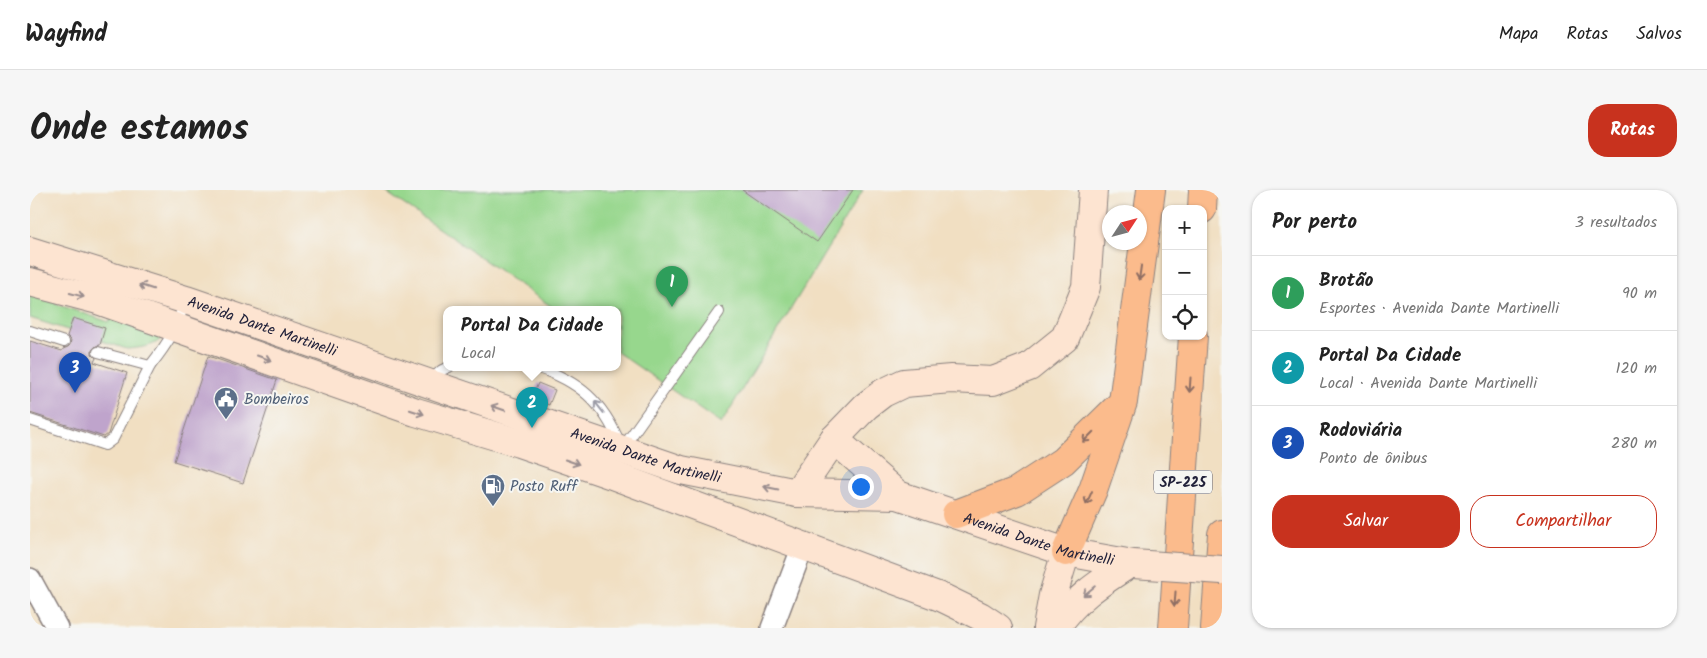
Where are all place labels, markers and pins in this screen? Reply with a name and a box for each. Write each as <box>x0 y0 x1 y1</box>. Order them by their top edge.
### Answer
pin: 1 <box>656 266 688 307</box>
pin: 3 <box>59 352 91 393</box>
public building icon: Bombeiros <box>213 386 239 420</box>
pin: 2 <box>516 387 548 428</box>
place label: Bombeiros <box>244 388 309 412</box>
fuel station icon: Posto Ruff <box>480 473 506 507</box>
place label: Posto Ruff <box>510 475 579 499</box>

